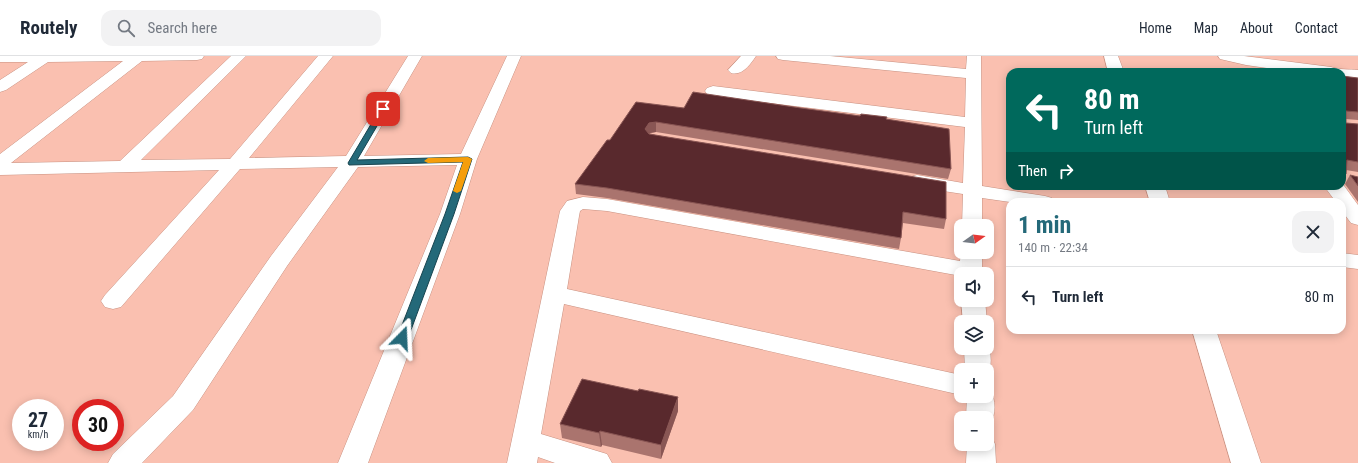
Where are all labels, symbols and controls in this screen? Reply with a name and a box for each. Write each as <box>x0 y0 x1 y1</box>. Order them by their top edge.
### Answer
search box <box>101 10 381 46</box>
text: Routely <box>20 16 77 39</box>
icon: search <box>115 17 137 39</box>
text: Search here <box>147 19 217 37</box>
text: Home <box>1139 20 1172 36</box>
text: Map <box>1194 20 1218 36</box>
text: About <box>1240 20 1273 36</box>
text: Contact <box>1295 20 1338 36</box>
text: 80 m <box>1084 83 1140 116</box>
icon: left <box>1018 84 1070 136</box>
pin <box>366 92 400 126</box>
icon: arrive <box>372 98 394 120</box>
text: Turn left <box>1084 117 1143 138</box>
icon: right <box>1055 160 1077 182</box>
text: Then <box>1018 162 1047 180</box>
text: 1 min <box>1018 211 1071 239</box>
button: close <box>1292 211 1334 253</box>
north arrow <box>954 219 994 259</box>
map controls <box>954 219 994 451</box>
text: 140 m · 22:34 <box>1018 240 1088 255</box>
button: sound <box>954 267 994 307</box>
icon: left <box>1018 286 1040 308</box>
text: Turn left <box>1052 288 1103 306</box>
text: 80 m <box>1304 288 1334 306</box>
button: layers <box>954 315 994 355</box>
position arrow <box>381 317 423 359</box>
button: + <box>954 363 994 403</box>
speed limit sign: 30 <box>72 399 124 451</box>
text: 27 <box>28 408 48 432</box>
button: − <box>954 411 994 451</box>
text: km/h <box>28 429 48 440</box>

